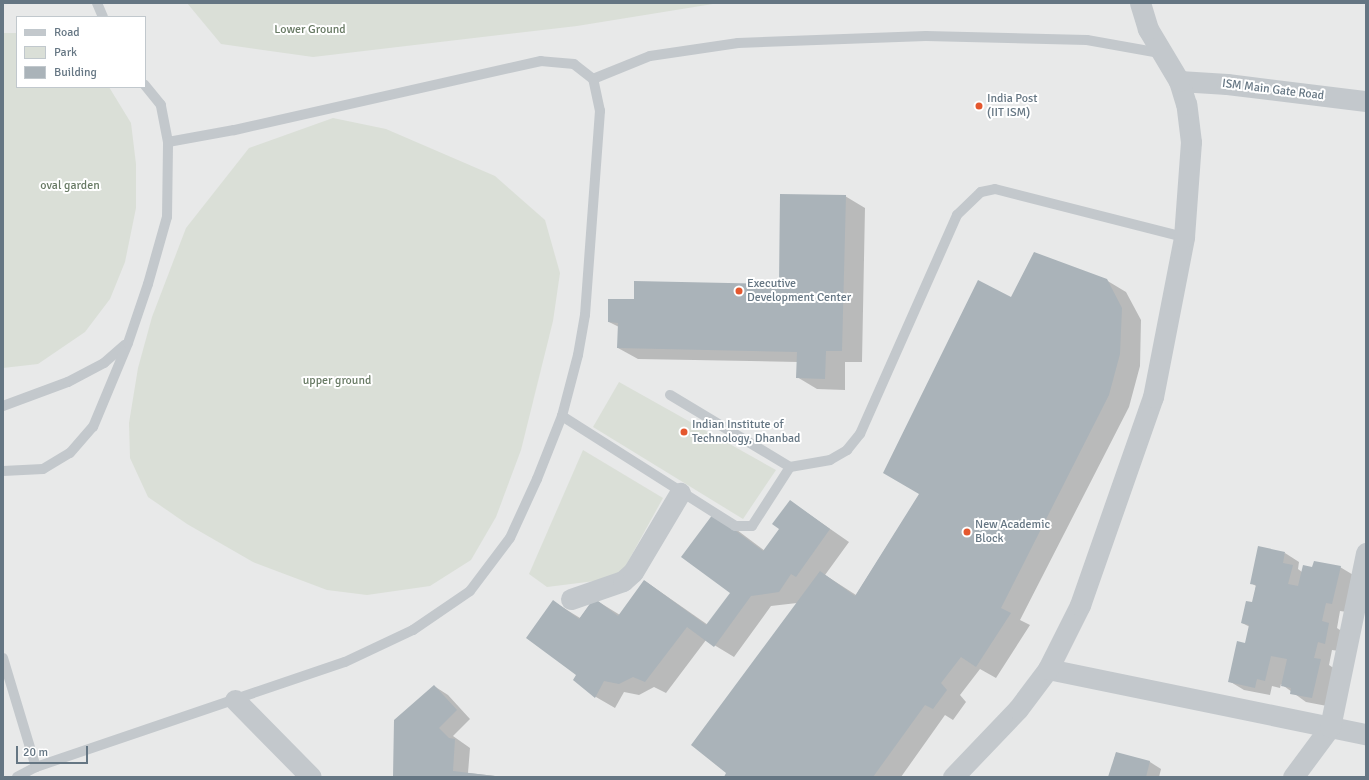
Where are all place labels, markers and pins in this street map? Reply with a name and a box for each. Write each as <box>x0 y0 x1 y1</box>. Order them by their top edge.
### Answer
place label: India Post (IIT ISM) <box>987 92 1038 120</box>
marker: India Post (IIT ISM) <box>974 101 984 111</box>
place label: Executive Development Center <box>747 277 851 305</box>
marker: Executive Development Center <box>734 286 744 296</box>
place label: Indian Institute of Technology, Dhanbad <box>692 418 800 446</box>
marker: Indian Institute of Technology, Dhanbad <box>679 427 689 437</box>
place label: New Academic Block <box>975 518 1050 546</box>
marker: New Academic Block <box>962 527 972 537</box>

